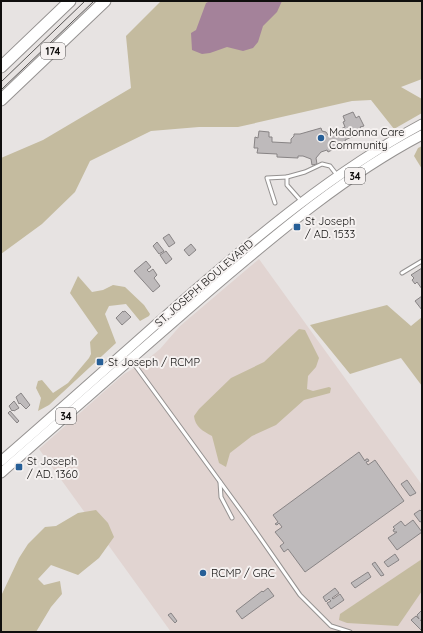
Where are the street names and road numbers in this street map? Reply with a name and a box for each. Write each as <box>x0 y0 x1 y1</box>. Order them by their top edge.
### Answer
road number: 174 <box>41 43 65 59</box>
road number: 34 <box>345 168 365 184</box>
street label: ST. JOSEPH BOULEVARD <box>152 236 256 330</box>
road number: 34 <box>56 408 76 424</box>

